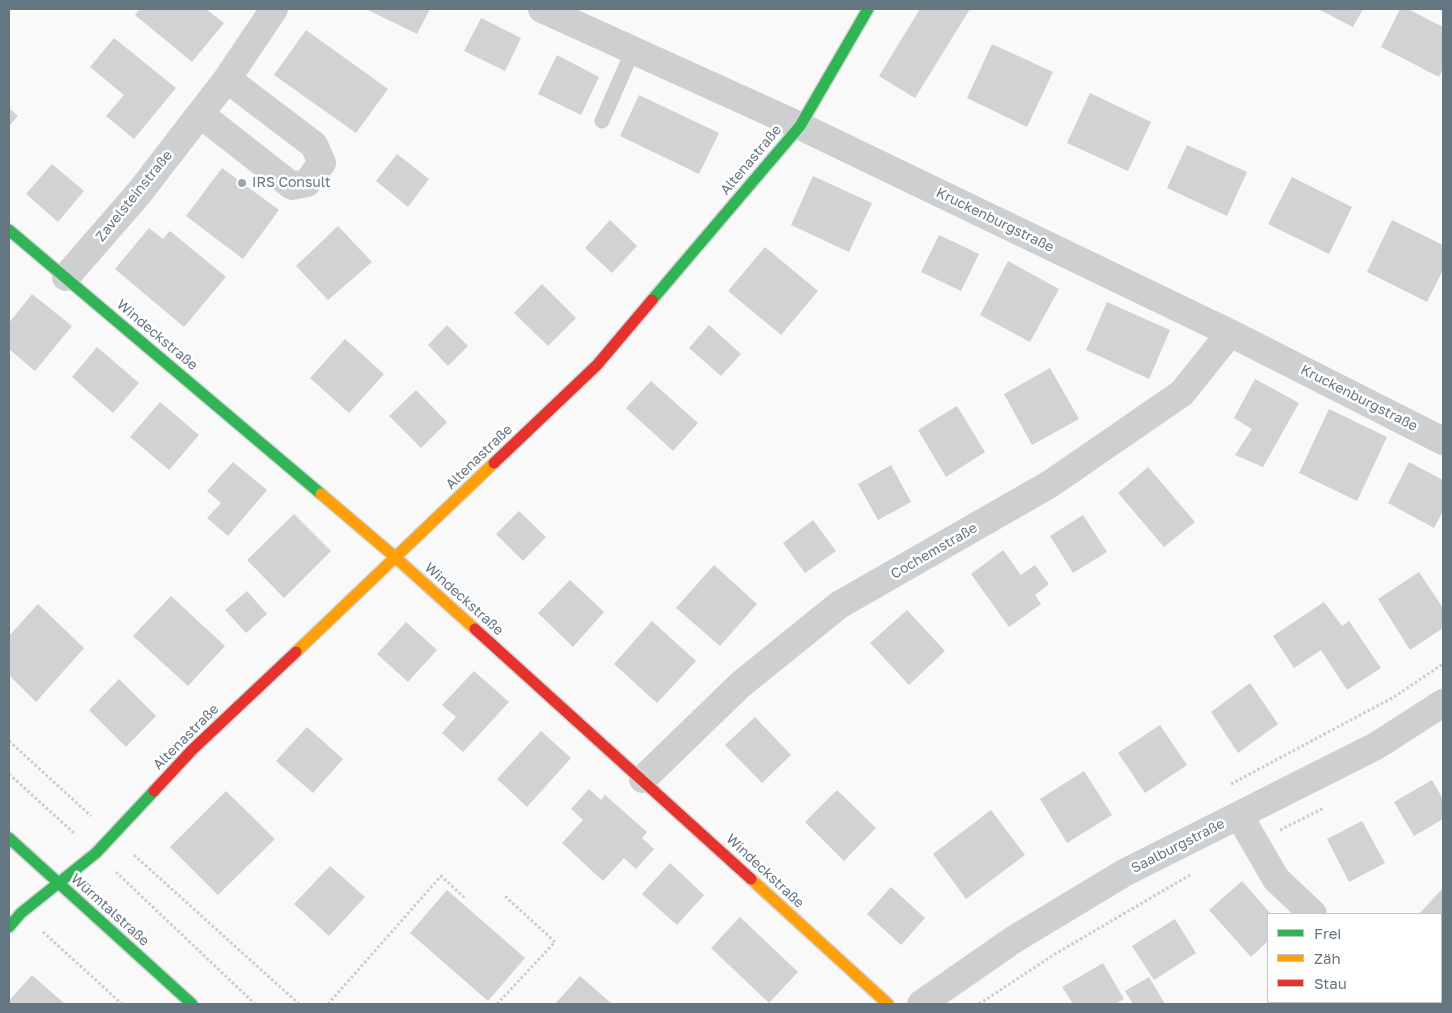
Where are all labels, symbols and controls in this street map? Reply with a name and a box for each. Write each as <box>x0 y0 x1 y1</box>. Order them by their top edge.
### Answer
street label: Altenastraße <box>717 122 785 198</box>
street label: Zavelsteinstraße <box>92 147 176 245</box>
place label: IRS Consult <box>252 175 331 191</box>
marker: IRS Consult <box>236 177 248 189</box>
street label: Kruckenburgstraße <box>933 184 1057 256</box>
street label: Windeckstraße <box>113 296 201 374</box>
street label: Kruckenburgstraße <box>1298 361 1420 435</box>
street label: Altenastraße <box>442 421 516 493</box>
street label: Cochemstraße <box>888 519 980 583</box>
street label: Windeckstraße <box>421 559 507 639</box>
street label: Altenastraße <box>150 701 222 773</box>
street label: Saalburgstraße <box>1128 815 1228 877</box>
street label: Windeckstraße <box>722 831 808 911</box>
street label: Würmtalstraße <box>67 870 153 950</box>
legend <box>1267 913 1442 1003</box>
text: Frei <box>1314 924 1341 942</box>
text: Zäh <box>1314 949 1341 967</box>
text: Stau <box>1314 974 1347 992</box>

